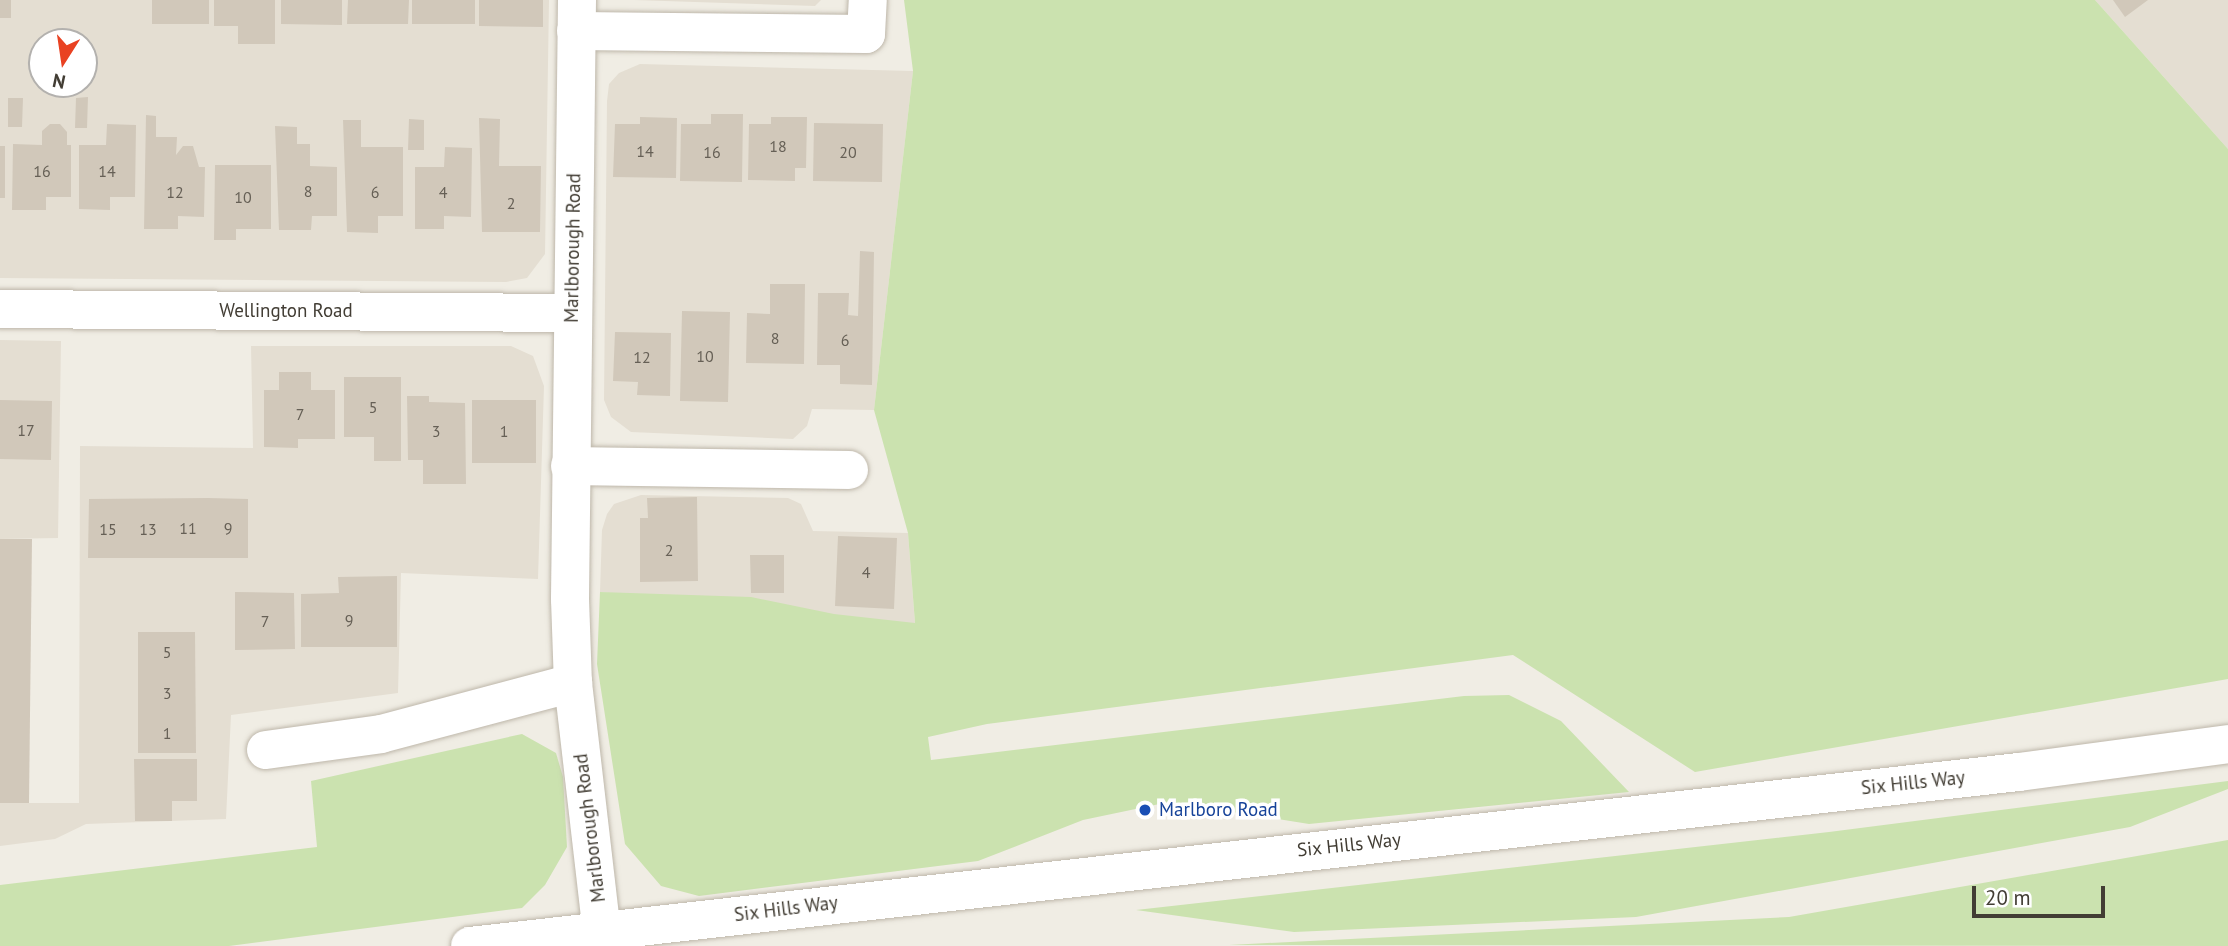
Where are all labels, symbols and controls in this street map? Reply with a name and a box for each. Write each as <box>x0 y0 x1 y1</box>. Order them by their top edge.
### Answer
north arrow <box>28 28 98 98</box>
text: N <box>50 69 68 95</box>
house number: 18 <box>769 136 787 156</box>
house number: 14 <box>636 141 654 161</box>
house number: 16 <box>703 142 721 162</box>
house number: 20 <box>839 142 857 162</box>
house number: 16 <box>33 161 51 181</box>
house number: 14 <box>98 161 116 181</box>
street label: Marlborough Road <box>560 173 586 323</box>
house number: 8 <box>304 181 312 201</box>
house number: 12 <box>166 182 184 202</box>
house number: 6 <box>371 182 379 202</box>
house number: 4 <box>439 182 447 202</box>
house number: 10 <box>234 187 252 207</box>
house number: 2 <box>507 193 515 213</box>
street label: Wellington Road <box>219 300 353 322</box>
house number: 8 <box>771 328 779 348</box>
house number: 6 <box>841 330 849 350</box>
house number: 10 <box>696 346 714 366</box>
house number: 12 <box>633 347 651 367</box>
house number: 5 <box>369 397 377 417</box>
house number: 7 <box>296 404 304 424</box>
house number: 17 <box>17 420 35 440</box>
house number: 3 <box>432 421 440 441</box>
house number: 1 <box>500 421 508 441</box>
house number: 11 <box>179 518 197 538</box>
house number: 9 <box>224 518 232 538</box>
house number: 15 <box>99 519 117 539</box>
house number: 13 <box>139 519 157 539</box>
house number: 2 <box>665 540 673 560</box>
house number: 4 <box>862 562 870 582</box>
house number: 9 <box>345 610 353 630</box>
house number: 7 <box>261 611 269 631</box>
house number: 5 <box>163 642 171 662</box>
house number: 3 <box>163 683 171 703</box>
house number: 1 <box>163 723 171 743</box>
street label: Marlborough Road <box>570 752 610 904</box>
street label: Six Hills Way <box>1859 766 1967 800</box>
place label: Marlboro Road <box>1159 799 1278 821</box>
marker: Marlboro Road <box>1137 802 1153 818</box>
street label: Six Hills Way <box>1295 828 1403 862</box>
scale bar <box>1976 872 2109 916</box>
text: 20 m <box>1985 884 2031 911</box>
street label: Six Hills Way <box>732 891 840 927</box>

